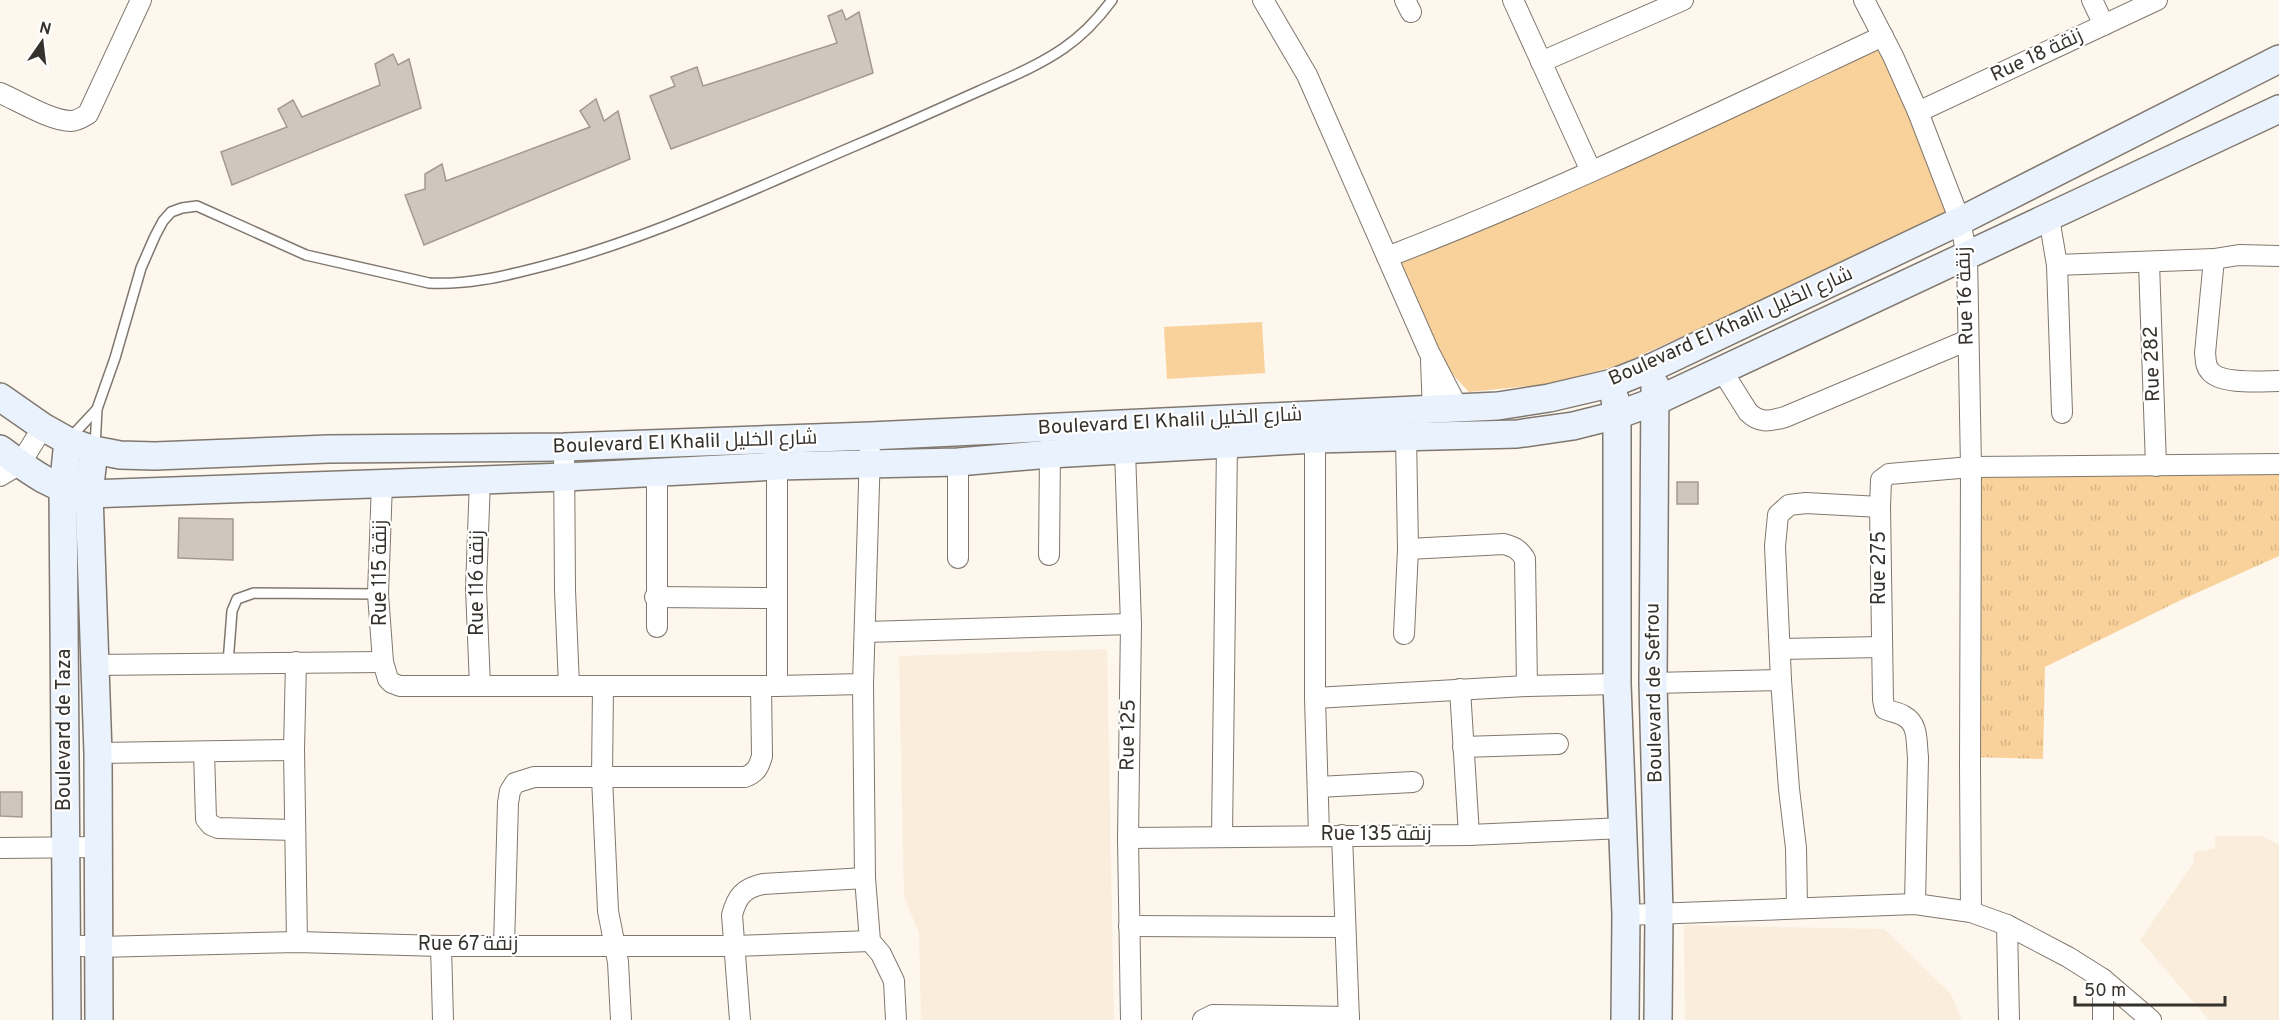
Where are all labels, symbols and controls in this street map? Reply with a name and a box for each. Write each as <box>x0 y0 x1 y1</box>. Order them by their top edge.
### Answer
north arrow <box>12 12 72 72</box>
text: N <box>37 18 53 40</box>
street label: Rue 18 زنقة <box>1987 23 2087 89</box>
street label: Rue 16 زنقة <box>1951 246 1981 346</box>
street label: Boulevard El Khalil شارع الخليل <box>1605 261 1857 393</box>
street label: Rue 282 <box>2139 326 2167 402</box>
street label: Boulevard El Khalil شارع الخليل <box>1037 402 1303 442</box>
street label: Boulevard El Khalil شارع الخليل <box>552 425 818 461</box>
street label: Rue 115 زنقة <box>368 520 394 626</box>
street label: Rue 116 زنقة <box>465 530 491 636</box>
street label: Rue 275 <box>1867 531 1893 605</box>
street label: Boulevard de Sefrou <box>1640 603 1670 783</box>
street label: Boulevard de Taza <box>52 649 78 811</box>
street label: Rue 125 <box>1115 699 1143 771</box>
street label: Rue 135 زنقة <box>1320 822 1432 848</box>
street label: Rue 67 زنقة <box>418 932 518 958</box>
scale bar <box>2075 969 2225 1007</box>
text: 50 m <box>2084 980 2126 1003</box>

